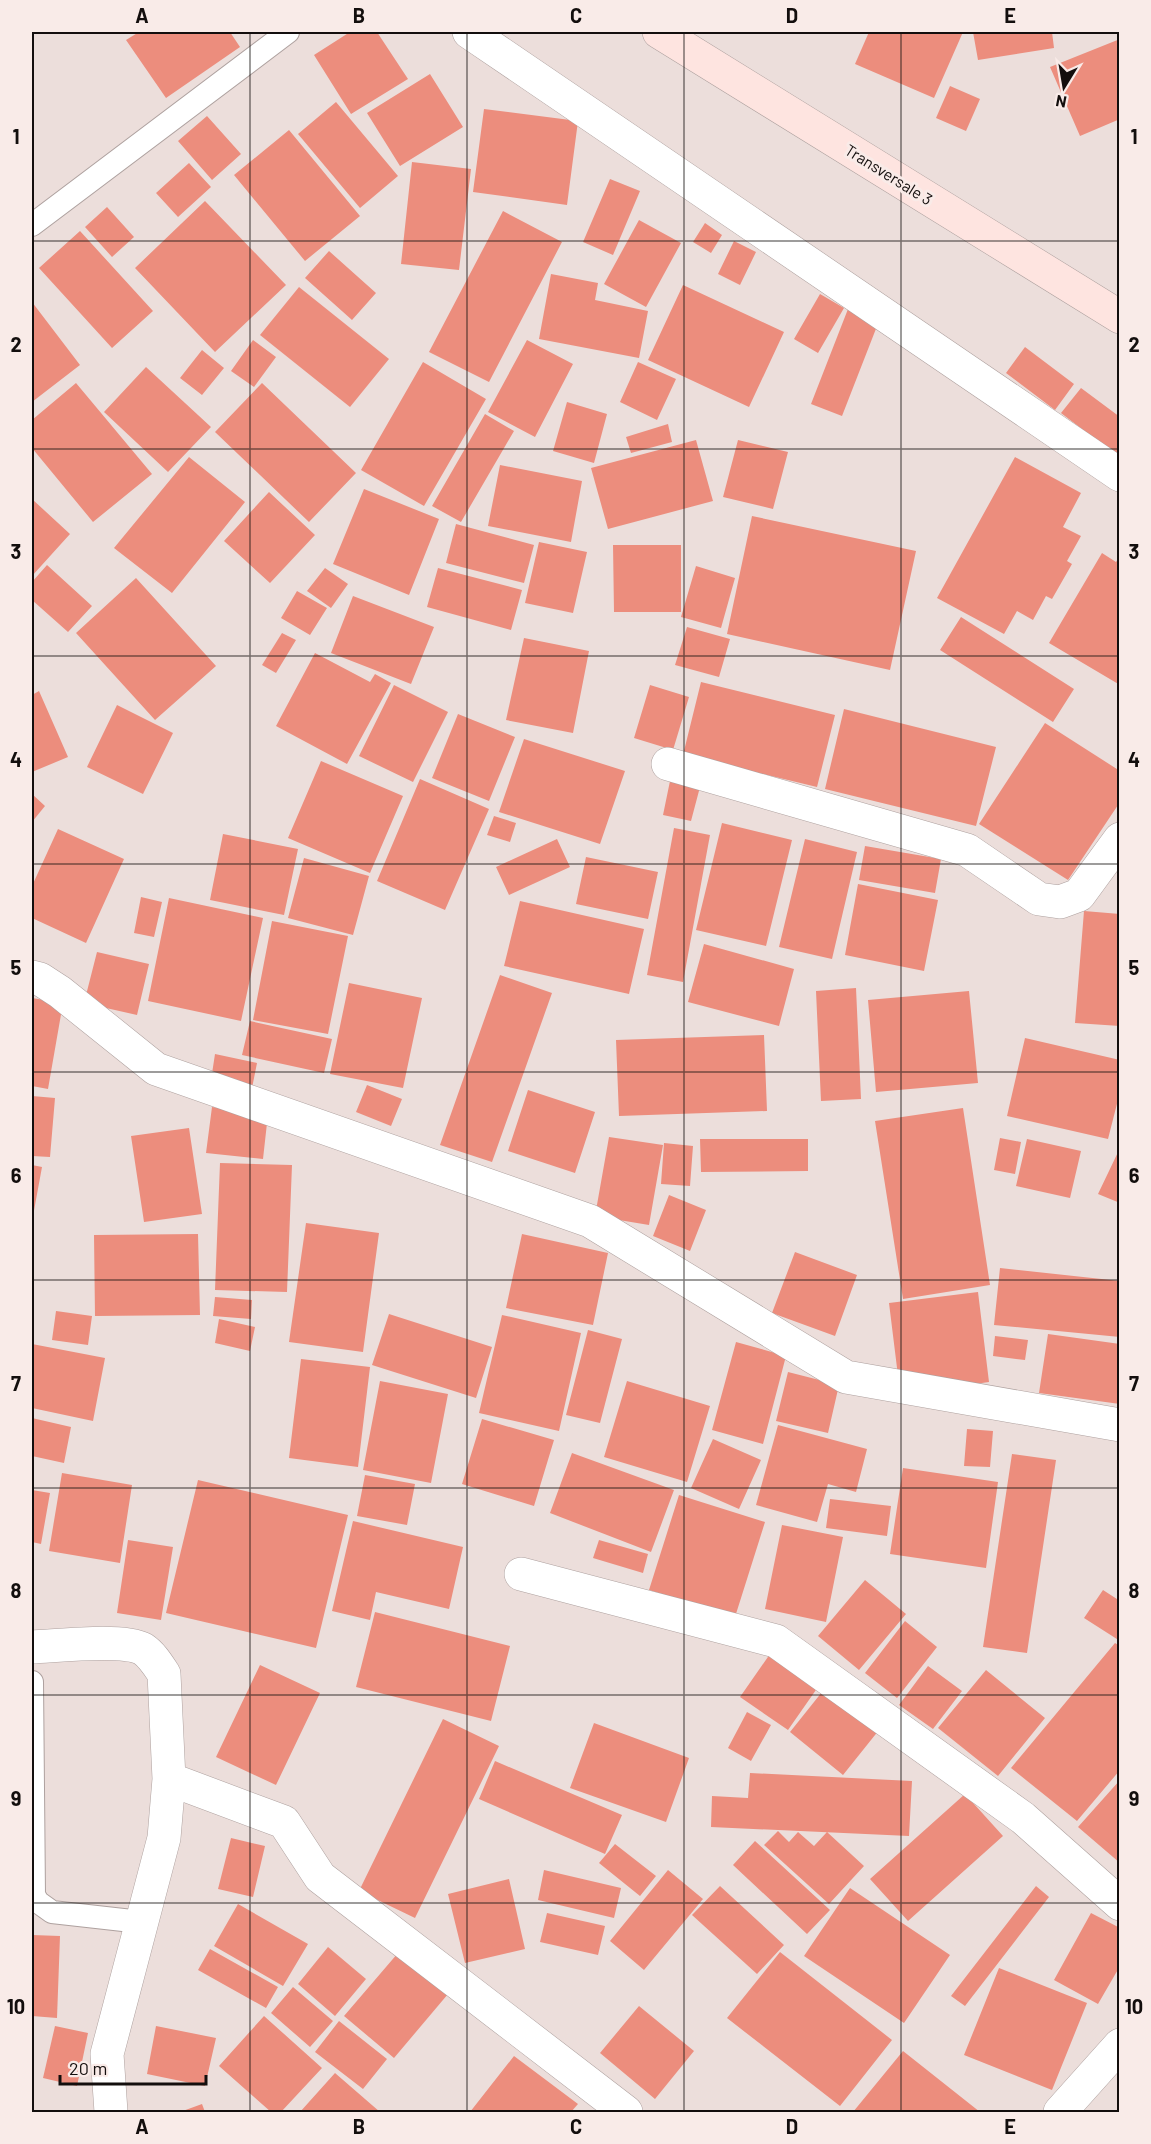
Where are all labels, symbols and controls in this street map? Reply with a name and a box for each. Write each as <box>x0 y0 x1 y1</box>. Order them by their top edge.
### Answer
text: A <box>135 3 149 27</box>
text: B <box>353 3 365 27</box>
text: C <box>570 3 582 27</box>
text: D <box>786 3 798 27</box>
text: E <box>1004 3 1016 27</box>
north arrow <box>1034 57 1094 117</box>
text: N <box>1054 92 1068 113</box>
text: 1 <box>12 124 20 148</box>
text: 1 <box>1130 124 1138 148</box>
street label: Transversale 3 <box>842 140 936 208</box>
text: 2 <box>10 332 22 356</box>
text: 2 <box>1128 332 1140 356</box>
text: 3 <box>11 539 21 563</box>
text: 3 <box>1129 539 1139 563</box>
text: 4 <box>10 747 22 771</box>
text: 4 <box>1128 747 1140 771</box>
text: 5 <box>11 955 22 979</box>
text: 5 <box>1129 955 1140 979</box>
text: 6 <box>11 1163 22 1187</box>
text: 6 <box>1129 1163 1140 1187</box>
text: 7 <box>11 1371 21 1395</box>
text: 7 <box>1129 1371 1139 1395</box>
text: 8 <box>11 1578 22 1602</box>
text: 8 <box>1129 1578 1140 1602</box>
text: 9 <box>11 1786 21 1810</box>
text: 9 <box>1129 1786 1139 1810</box>
text: 10 <box>7 1994 25 2018</box>
text: 10 <box>1125 1994 1143 2018</box>
scale bar <box>60 2048 206 2086</box>
text: 20 m <box>69 2057 107 2079</box>
text: A <box>135 2114 149 2138</box>
text: B <box>353 2114 365 2138</box>
text: C <box>570 2114 582 2138</box>
text: D <box>786 2114 798 2138</box>
text: E <box>1004 2114 1016 2138</box>

